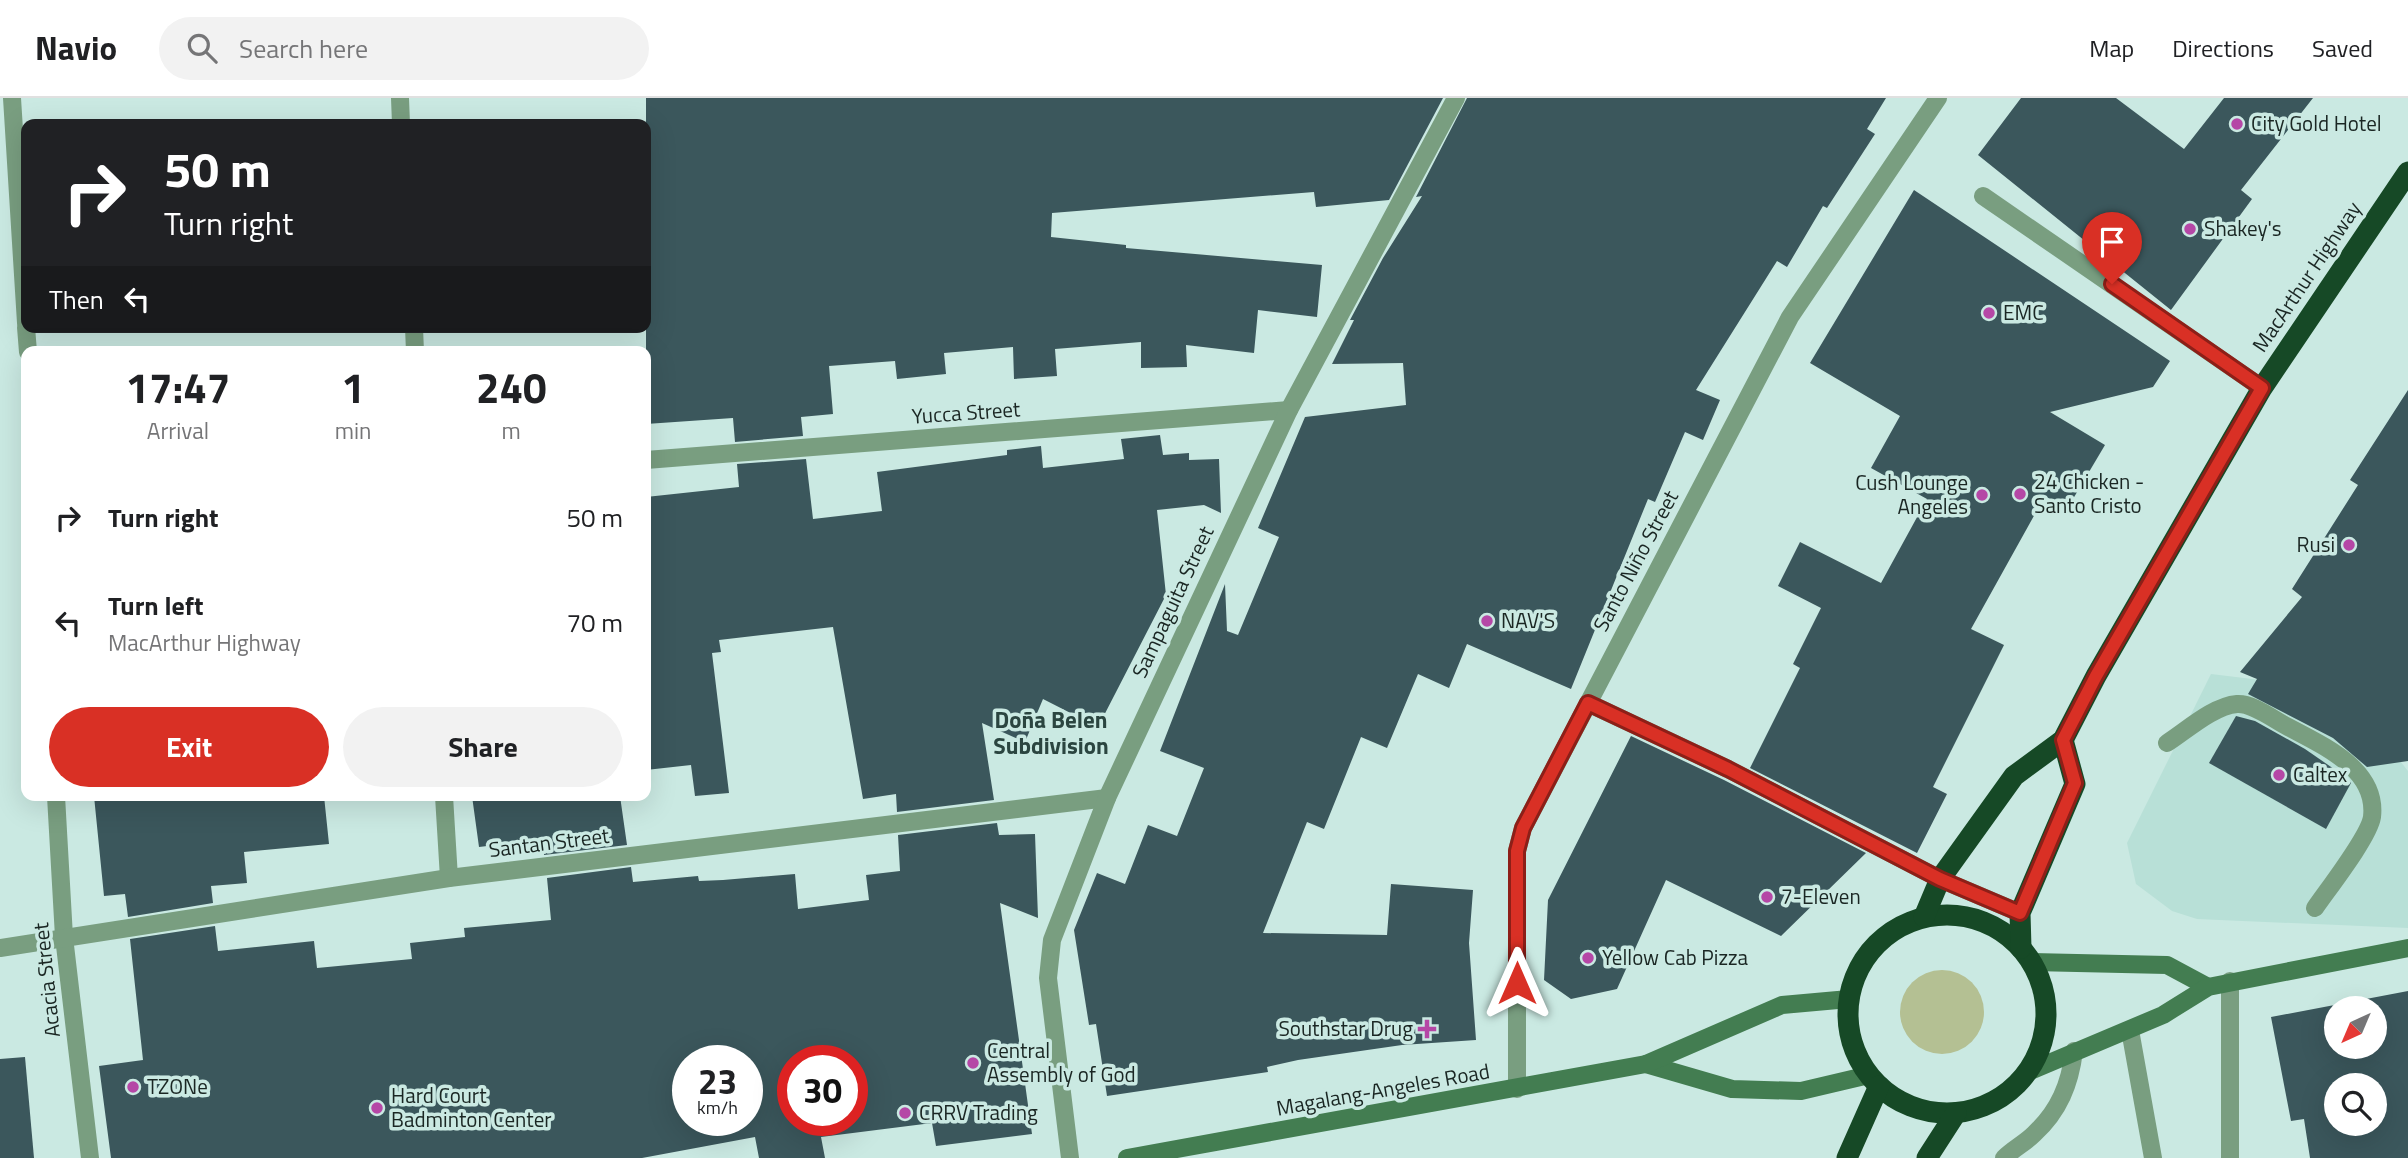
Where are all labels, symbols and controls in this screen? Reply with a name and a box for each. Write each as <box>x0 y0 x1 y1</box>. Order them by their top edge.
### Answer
search box <box>159 17 649 80</box>
text: Navio <box>35 23 117 73</box>
icon: search <box>183 29 221 67</box>
text: Search here <box>239 29 368 68</box>
text: Map <box>2089 30 2134 66</box>
text: Directions <box>2172 30 2274 66</box>
text: Saved <box>2312 30 2373 66</box>
place label: City Gold Hotel <box>2251 107 2382 139</box>
marker: City Gold Hotel <box>2229 116 2245 132</box>
text: 50 m <box>164 131 271 206</box>
icon: right <box>49 147 140 238</box>
street label: MacArthur Highway <box>2244 195 2369 358</box>
text: Turn right <box>164 199 293 247</box>
pin <box>2082 212 2142 284</box>
place label: Shakey's <box>2204 212 2282 244</box>
marker: Shakey's <box>2182 221 2198 237</box>
icon: arrive <box>2093 223 2131 261</box>
text: Then <box>49 280 104 319</box>
icon: left <box>118 280 156 318</box>
place label: EMC <box>2003 296 2044 328</box>
marker: EMC <box>1981 305 1997 321</box>
text: 17:47 <box>125 355 230 419</box>
text: 1 <box>341 355 365 419</box>
text: 240 <box>476 355 546 419</box>
street label: Yucca Street <box>911 392 1022 432</box>
text: Arrival <box>147 413 209 448</box>
text: min <box>335 413 371 448</box>
text: m <box>502 413 521 448</box>
place label: 24 Chicken - Santo Cristo <box>2034 465 2144 521</box>
place label: Cush Lounge Angeles <box>1855 466 1968 522</box>
street label: Santo Niño Street <box>1584 484 1686 637</box>
marker: 24 Chicken - Santo Cristo <box>2012 486 2028 502</box>
marker: Cush Lounge Angeles <box>1974 487 1990 503</box>
text: Turn right <box>108 498 219 537</box>
text: 50 m <box>566 498 623 537</box>
icon: right <box>49 499 87 537</box>
street label: Sampaguita Street <box>1123 520 1222 683</box>
place label: Rusi <box>2297 528 2335 560</box>
marker: Rusi <box>2341 537 2357 553</box>
text: Turn left <box>108 586 203 625</box>
text: 70 m <box>566 603 623 642</box>
icon: left <box>49 604 87 642</box>
place label: NAV'S <box>1501 604 1555 636</box>
marker: NAV'S <box>1479 613 1495 629</box>
text: MacArthur Highway <box>108 625 301 660</box>
district label: Doña Belen Subdivision <box>993 702 1109 763</box>
button: Exit <box>49 707 329 787</box>
button: Share <box>343 707 623 787</box>
place label: Caltex <box>2293 758 2348 790</box>
marker: Caltex <box>2271 767 2287 783</box>
street label: Santan Street <box>487 819 612 865</box>
place label: 7-Eleven <box>1781 880 1861 912</box>
marker: 7-Eleven <box>1759 889 1775 905</box>
street label: Acacia Street <box>24 921 68 1039</box>
place label: Yellow Cab Pizza <box>1602 941 1749 973</box>
position arrow <box>1480 946 1554 1020</box>
marker: Yellow Cab Pizza <box>1580 950 1596 966</box>
north arrow <box>2324 996 2387 1059</box>
map controls <box>2324 996 2387 1136</box>
place label: Southstar Drug <box>1278 1012 1413 1044</box>
marker: Southstar Drug <box>1419 1021 1435 1037</box>
place label: Central Assembly of God <box>987 1034 1136 1090</box>
speed limit sign: 30 <box>777 1045 868 1136</box>
text: 23 <box>698 1054 737 1108</box>
street label: Magalang-Angeles Road <box>1274 1054 1492 1124</box>
marker: Central Assembly of God <box>965 1055 981 1071</box>
place label: TZONe <box>147 1070 208 1102</box>
button: search <box>2324 1073 2387 1136</box>
marker: TZONe <box>125 1079 141 1095</box>
place label: Hard Court Badminton Center <box>391 1079 552 1135</box>
text: km/h <box>697 1094 738 1121</box>
place label: CRRV Trading <box>919 1096 1038 1128</box>
marker: Hard Court Badminton Center <box>369 1100 385 1116</box>
marker: CRRV Trading <box>897 1105 913 1121</box>

